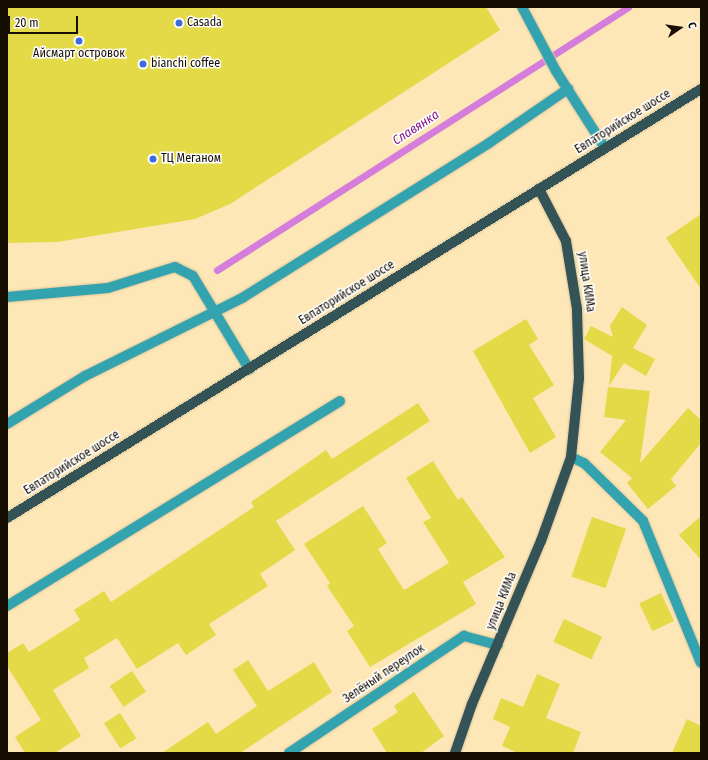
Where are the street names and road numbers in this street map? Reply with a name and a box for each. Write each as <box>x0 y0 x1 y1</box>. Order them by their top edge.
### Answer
street label: Евпаторийское шоссе <box>573 87 673 157</box>
street label: улица КИМа <box>575 251 597 313</box>
street label: Евпаторийское шоссе <box>297 258 397 328</box>
street label: Евпаторийское шоссе <box>22 428 122 498</box>
street label: улица КИМа <box>484 570 520 632</box>
street label: Зелёный переулок <box>341 641 427 707</box>

